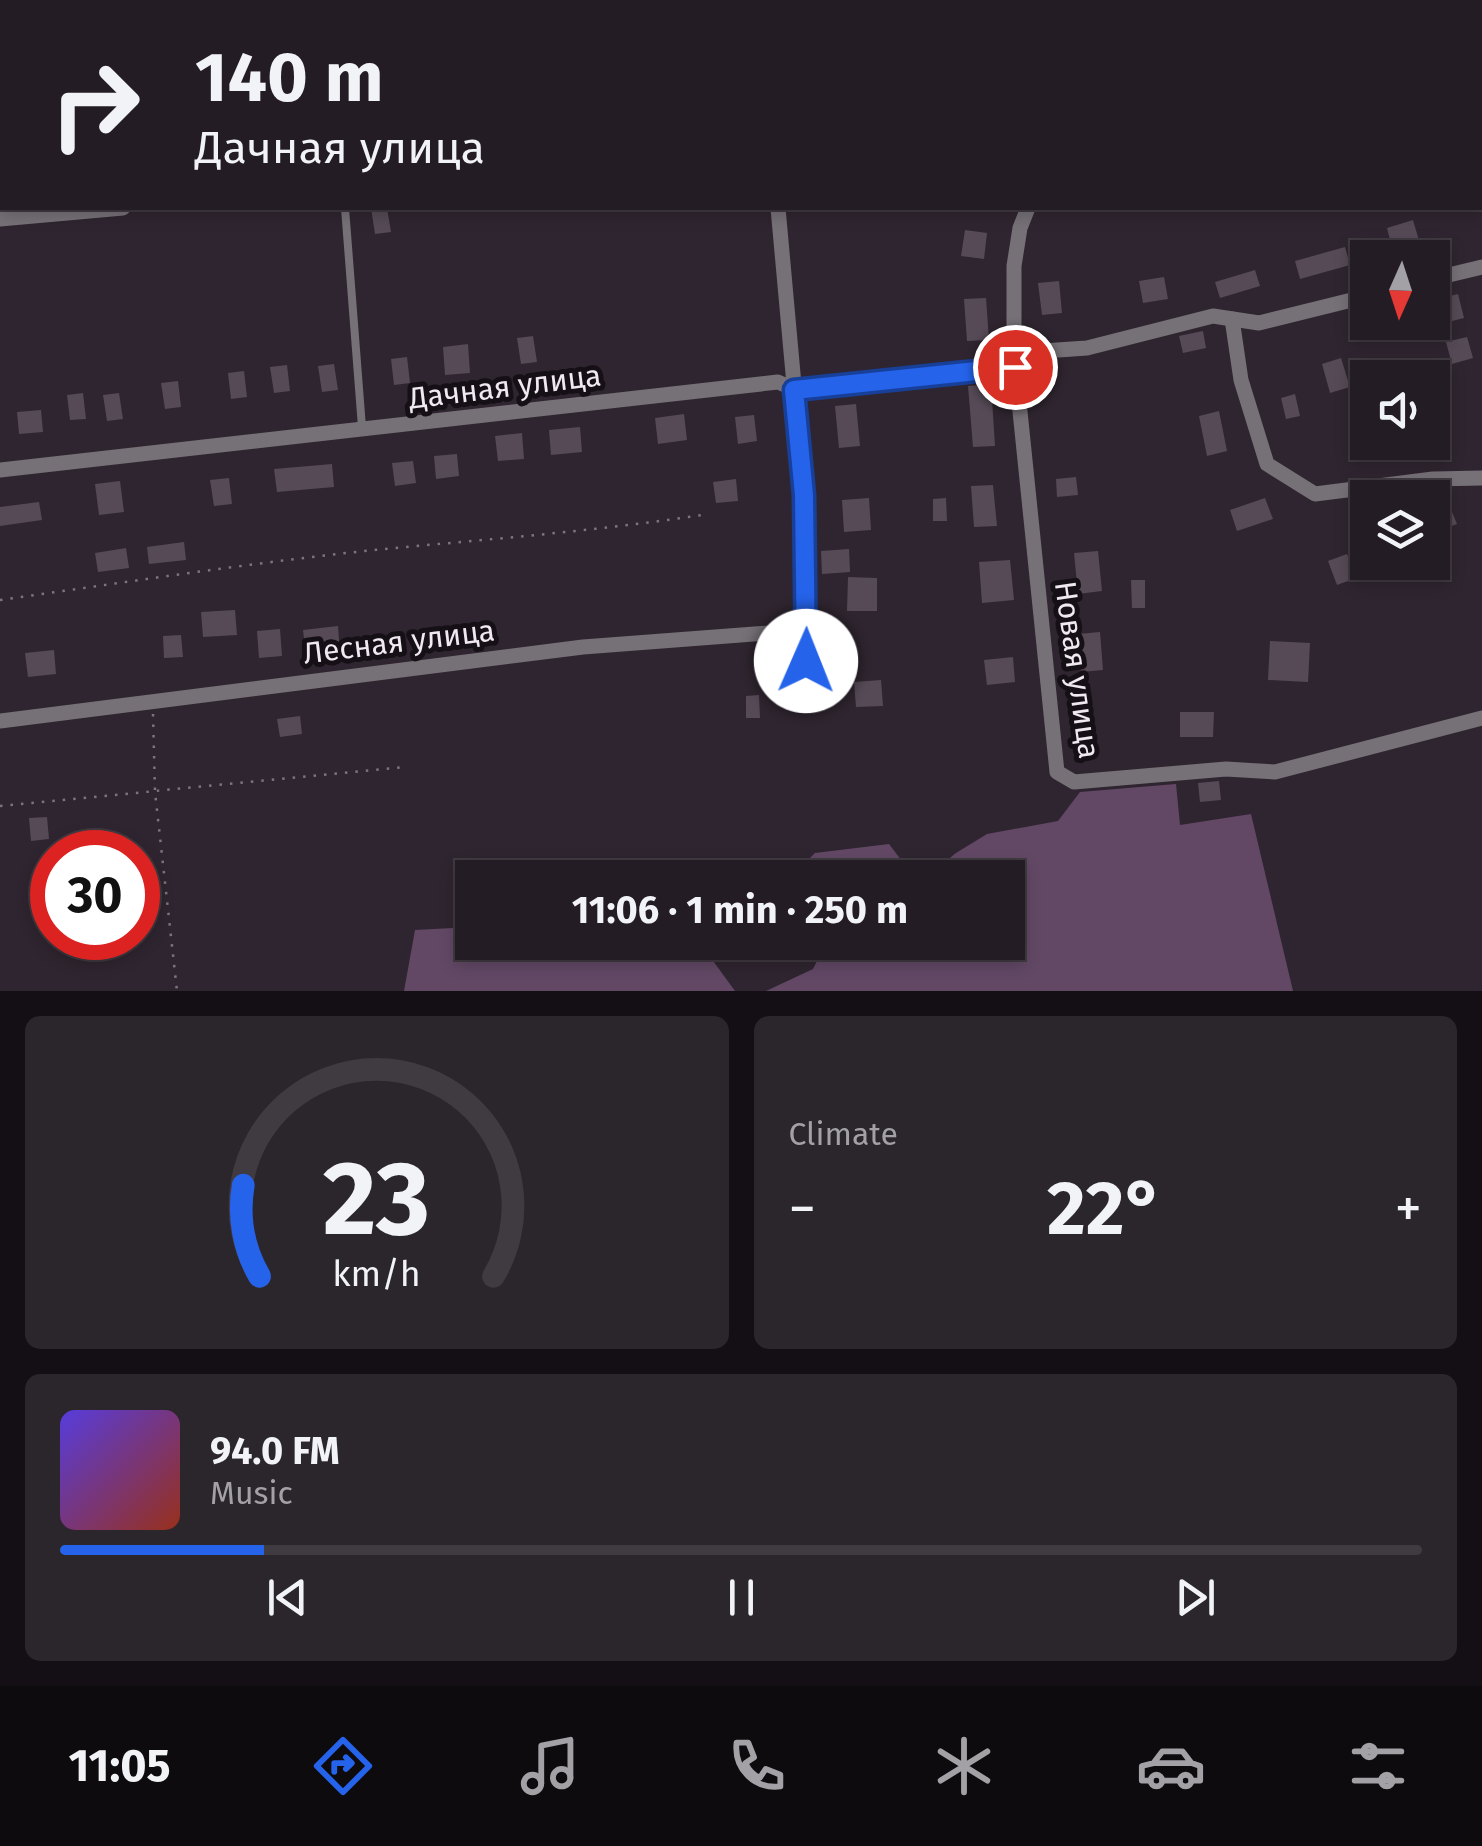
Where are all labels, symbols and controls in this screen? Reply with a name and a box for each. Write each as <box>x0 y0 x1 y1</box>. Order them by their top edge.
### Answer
text: 140 m <box>195 36 384 120</box>
icon: right <box>30 40 160 170</box>
text: Дачная улица <box>195 121 485 175</box>
north arrow <box>1350 240 1450 340</box>
map controls <box>1350 240 1450 580</box>
pin <box>973 325 1058 410</box>
icon: arrive <box>988 340 1043 395</box>
street label: Дачная улица <box>406 357 603 417</box>
button: sound <box>1350 360 1450 460</box>
button: layers <box>1350 480 1450 580</box>
street label: Новая улица <box>1047 579 1107 761</box>
position arrow <box>754 609 858 713</box>
street label: Лесная улица <box>301 612 497 672</box>
speed limit sign: 30 <box>30 830 160 960</box>
text: 11:06 · 1 min · 250 m <box>572 887 908 933</box>
text: Climate <box>789 1115 898 1153</box>
text: 23 <box>323 1137 430 1262</box>
text: 22° <box>1047 1164 1164 1254</box>
text: − <box>789 1176 816 1242</box>
text: + <box>1395 1176 1422 1242</box>
text: km/h <box>333 1253 421 1295</box>
text: 94.0 FM <box>210 1428 340 1474</box>
text: Music <box>210 1474 293 1512</box>
icon: previous <box>260 1570 315 1625</box>
icon: pause <box>714 1570 769 1625</box>
icon: next <box>1168 1570 1223 1625</box>
icon: directions <box>308 1731 378 1801</box>
icon: music <box>515 1731 585 1801</box>
icon: phone <box>722 1731 792 1801</box>
icon: climate <box>929 1731 999 1801</box>
icon: car <box>1136 1731 1206 1801</box>
icon: filters <box>1343 1731 1413 1801</box>
text: 11:05 <box>69 1739 171 1793</box>

